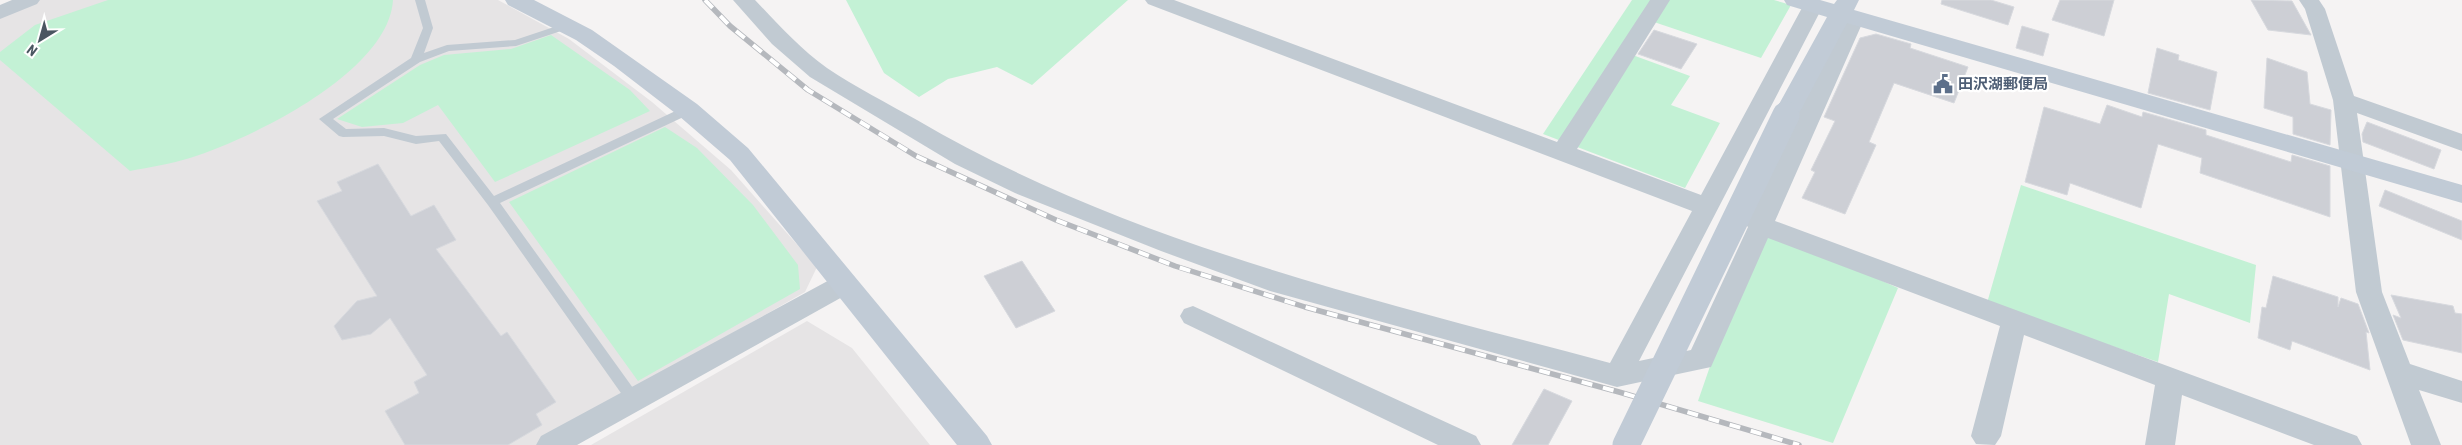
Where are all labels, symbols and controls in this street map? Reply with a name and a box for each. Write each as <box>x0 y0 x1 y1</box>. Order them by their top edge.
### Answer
north arrow <box>15 15 65 65</box>
text: N <box>24 41 40 59</box>
public building icon: 田沢湖郵便局 <box>1932 73 1954 95</box>
place label: 田沢湖郵便局 <box>1958 75 2048 93</box>

